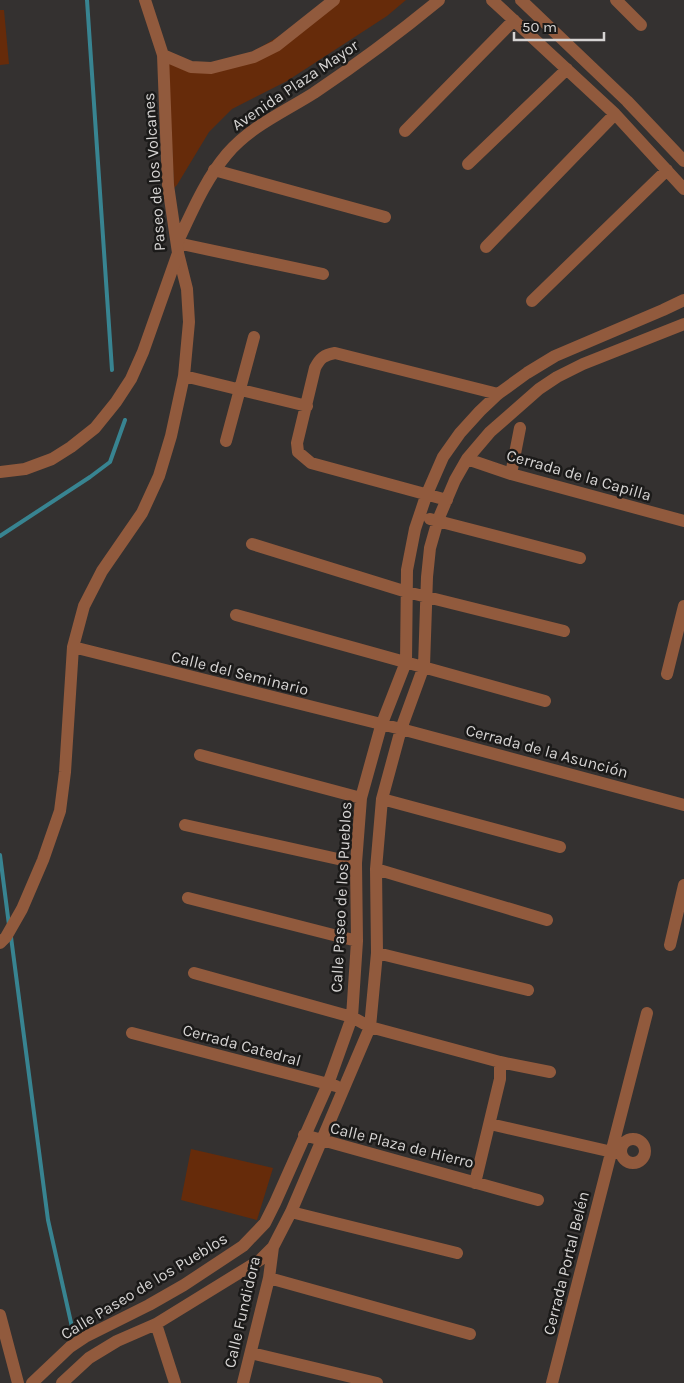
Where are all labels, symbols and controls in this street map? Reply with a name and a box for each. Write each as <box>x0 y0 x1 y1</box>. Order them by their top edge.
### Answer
scale bar <box>514 10 604 42</box>
text: 50 m <box>522 18 557 36</box>
street label: Avenida Plaza Mayor <box>228 36 362 134</box>
street label: Paseo de los Volcanes <box>139 92 169 252</box>
street label: Cerrada de la Capilla <box>504 445 654 505</box>
street label: Calle del Seminario <box>169 647 311 699</box>
street label: Cerrada de la Asunción <box>464 720 630 782</box>
street label: Calle Paseo de los Pueblos <box>327 801 355 993</box>
street label: Cerrada Catedral <box>181 1020 303 1070</box>
street label: Calle Plaza de Hierro <box>328 1118 476 1172</box>
street label: Cerrada Portal Belén <box>539 1189 593 1337</box>
street label: Calle Paseo de los Pueblos <box>57 1229 231 1343</box>
street label: Calle Fundidora <box>220 1254 264 1370</box>

